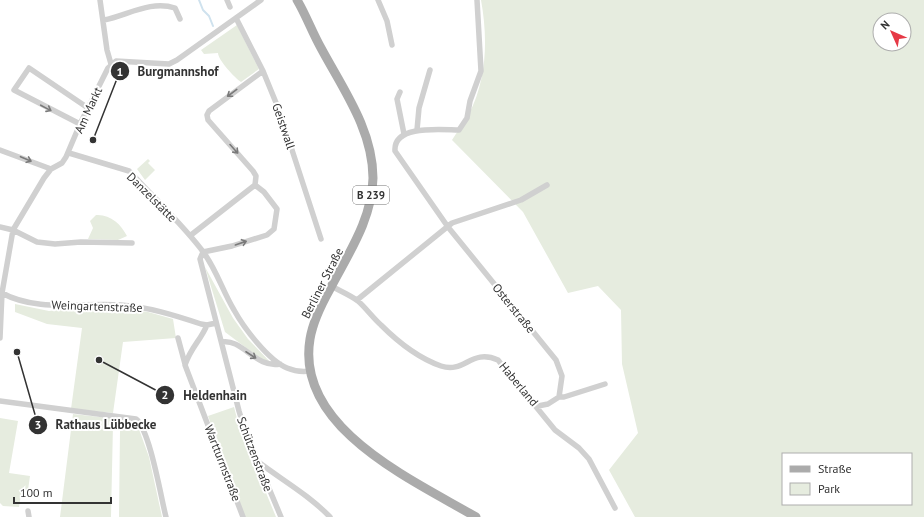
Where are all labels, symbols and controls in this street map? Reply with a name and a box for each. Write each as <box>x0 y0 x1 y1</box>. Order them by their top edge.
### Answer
north arrow <box>872 12 912 52</box>
text: N <box>877 17 892 32</box>
callout: Burgmannshof <box>110 59 226 84</box>
text: Burgmannshof <box>138 63 219 80</box>
text: 1 <box>117 64 123 79</box>
street label: Am Markt <box>71 84 105 136</box>
one-way arrow <box>226 89 237 97</box>
street label: Geistwall <box>269 101 299 151</box>
one-way arrow <box>40 105 52 112</box>
one-way arrow <box>230 143 239 154</box>
one-way arrow <box>19 155 31 163</box>
street label: Danzelstätte <box>124 169 180 225</box>
road number: B 239 <box>353 186 389 204</box>
one-way arrow <box>234 239 246 247</box>
street label: Berliner Straße <box>298 245 346 321</box>
street label: Osterstraße <box>489 280 539 336</box>
street label: Weingartenstraße <box>51 297 143 315</box>
one-way arrow <box>245 351 256 359</box>
street label: Haberland <box>496 359 542 409</box>
callout: Heldenhain <box>155 382 255 407</box>
text: 2 <box>162 387 168 402</box>
text: Heldenhain <box>183 387 247 404</box>
callout: Rathaus Lübbecke <box>28 412 164 437</box>
street label: Schützenstraße <box>234 414 276 494</box>
text: Rathaus Lübbecke <box>56 416 157 433</box>
text: 3 <box>35 417 41 432</box>
street label: Wartturmstraße <box>202 423 244 503</box>
legend <box>782 453 912 505</box>
text: Straße <box>818 461 852 476</box>
scale bar <box>14 479 111 505</box>
text: Park <box>818 481 840 496</box>
text: 100 m <box>20 485 53 500</box>

